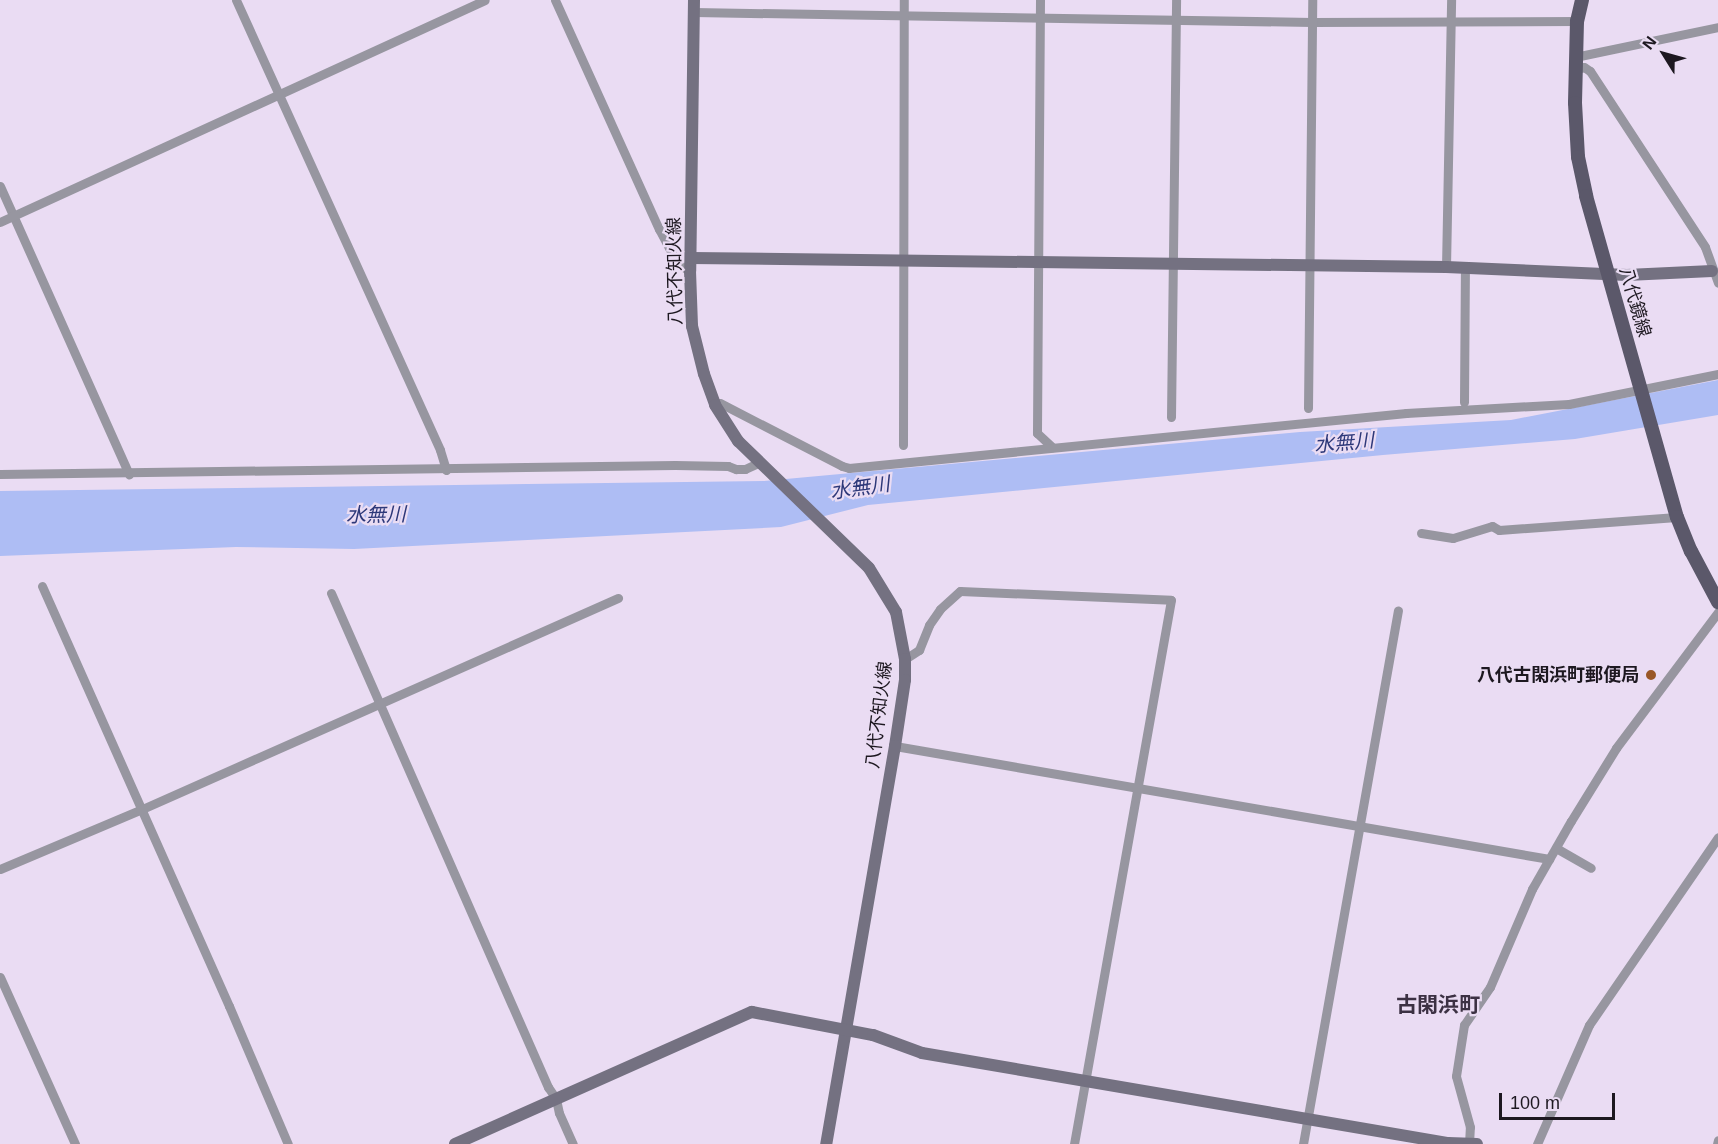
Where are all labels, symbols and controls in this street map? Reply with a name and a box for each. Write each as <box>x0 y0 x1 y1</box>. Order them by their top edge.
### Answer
north arrow <box>1634 24 1694 84</box>
text: N <box>1639 33 1659 53</box>
street label: 八代不知火線 <box>663 217 687 325</box>
street label: 八代鏡線 <box>1615 264 1655 340</box>
water label: 水無川 <box>1313 428 1375 458</box>
water label: 水無川 <box>829 472 891 504</box>
water label: 水無川 <box>346 502 406 528</box>
street label: 八代不知火線 <box>862 660 896 770</box>
place label: 八代古閑浜町郵便局 <box>1477 664 1639 686</box>
marker: 八代古閑浜町郵便局 <box>1644 668 1658 682</box>
district label: 古閑浜町 <box>1396 992 1480 1018</box>
scale bar <box>1502 1081 1618 1119</box>
text: 100 m <box>1510 1093 1560 1113</box>

